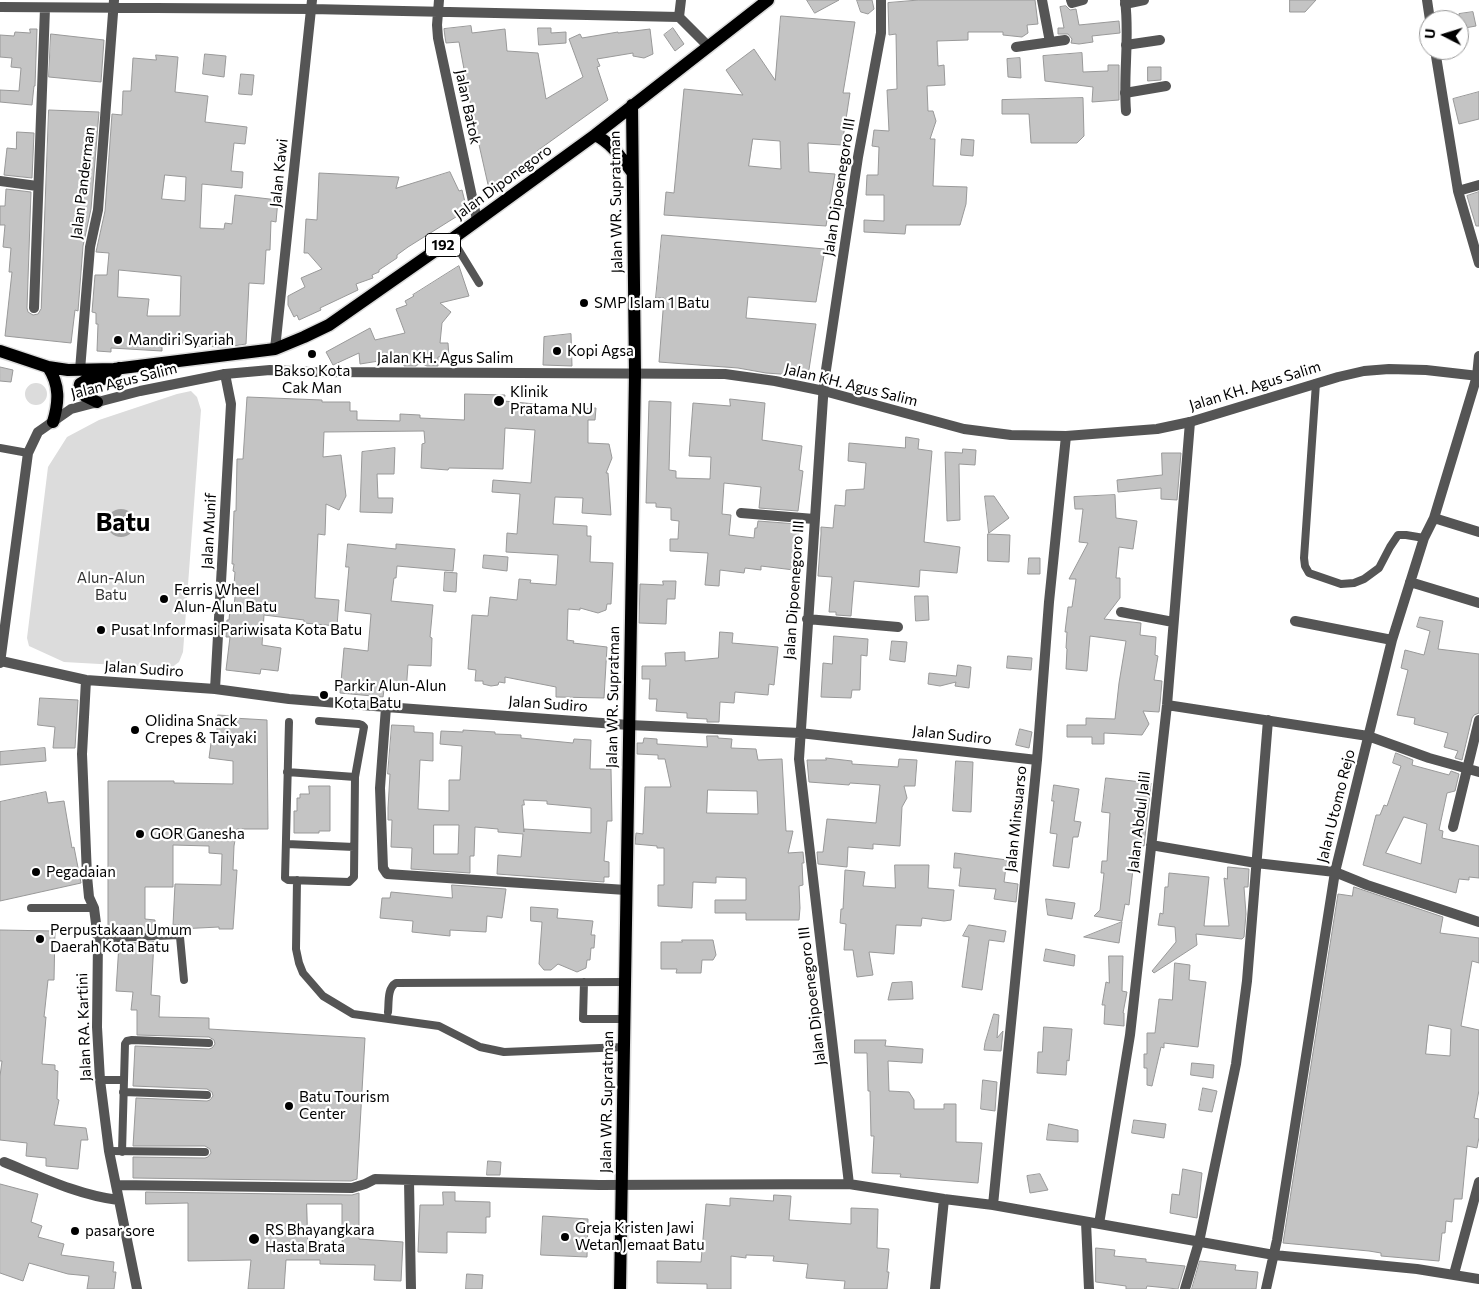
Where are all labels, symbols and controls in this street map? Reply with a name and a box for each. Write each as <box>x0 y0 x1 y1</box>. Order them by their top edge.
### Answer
north arrow <box>1419 10 1469 60</box>
text: U <box>1421 28 1438 40</box>
street label: Jalan Batok <box>451 68 485 146</box>
street label: Jalan Dipoenegoro III <box>819 117 859 257</box>
street label: Jalan Panderman <box>67 126 99 240</box>
street label: Jalan WR. Supratman <box>606 131 626 273</box>
street label: Jalan Kawi <box>266 138 292 208</box>
street label: Jalan Diponegoro <box>451 141 555 223</box>
road number: 192 <box>426 234 460 256</box>
place label: SMP Islam 1 Batu <box>594 294 709 312</box>
marker: SMP Islam 1 Batu <box>578 297 590 309</box>
place label: Mandiri Syariah <box>128 331 234 349</box>
marker: Mandiri Syariah <box>112 334 124 346</box>
place label: Kopi Agsa <box>567 342 634 360</box>
marker: Kopi Agsa <box>551 345 563 357</box>
marker: Bakso Kota Cak Man <box>306 348 318 360</box>
street label: Jalan KH. Agus Salim <box>377 349 513 367</box>
street label: Jalan KH. Agus Salim <box>1187 357 1323 415</box>
street label: Jalan Agus Salim <box>69 359 179 403</box>
street label: Jalan KH. Agus Salim <box>783 360 919 410</box>
place label: Bakso Kota Cak Man <box>274 362 350 397</box>
place label: Klinik Pratama NU <box>510 383 593 418</box>
marker: Klinik Pratama NU <box>492 394 506 408</box>
street label: Jalan Munif <box>198 492 220 570</box>
district label: Batu <box>96 508 150 538</box>
street label: Jalan Dipoenegoro III <box>780 520 808 660</box>
park label: Alun-Alun Batu <box>77 569 145 604</box>
place label: Ferris Wheel Alun-Alun Batu <box>174 581 277 616</box>
marker: Ferris Wheel Alun-Alun Batu <box>158 593 170 605</box>
place label: Pusat Informasi Pariwisata Kota Batu <box>111 621 362 639</box>
marker: Pusat Informasi Pariwisata Kota Batu <box>95 624 107 636</box>
street label: Jalan WR. Supratman <box>603 626 623 768</box>
street label: Jalan Sudiro <box>104 657 184 681</box>
place label: Parkir Alun-Alun Kota Batu <box>334 677 446 712</box>
marker: Parkir Alun-Alun Kota Batu <box>318 689 330 701</box>
street label: Jalan Sudiro <box>508 692 588 716</box>
place label: Olidina Snack Crepes & Taiyaki <box>145 712 257 747</box>
street label: Jalan Sudiro <box>911 722 993 748</box>
marker: Olidina Snack Crepes & Taiyaki <box>129 724 141 736</box>
street label: Jalan Utomo Rejo <box>1313 747 1359 865</box>
street label: Jalan Minsuarso <box>1001 765 1031 873</box>
street label: Jalan Abdul Jalil <box>1124 770 1154 874</box>
place label: GOR Ganesha <box>150 825 245 843</box>
marker: GOR Ganesha <box>134 828 146 840</box>
place label: Pegadaian <box>46 863 116 881</box>
marker: Pegadaian <box>30 866 42 878</box>
place label: Perpustakaan Umum Daerah Kota Batu <box>50 921 192 956</box>
street label: Jalan Dipoenegoro III <box>795 926 829 1066</box>
marker: Perpustakaan Umum Daerah Kota Batu <box>34 933 46 945</box>
street label: Jalan RA. Kartini <box>73 972 95 1082</box>
street label: Jalan WR. Supratman <box>597 1031 617 1173</box>
place label: Batu Tourism Center <box>299 1088 389 1123</box>
marker: Batu Tourism Center <box>283 1100 295 1112</box>
place label: Greja Kristen Jawi Wetan Jemaat Batu <box>575 1219 705 1254</box>
place label: RS Bhayangkara Hasta Brata <box>265 1221 375 1256</box>
place label: pasar sore <box>85 1222 155 1240</box>
marker: pasar sore <box>69 1225 81 1237</box>
marker: Greja Kristen Jawi Wetan Jemaat Batu <box>559 1231 571 1243</box>
marker: RS Bhayangkara Hasta Brata <box>247 1232 261 1246</box>

